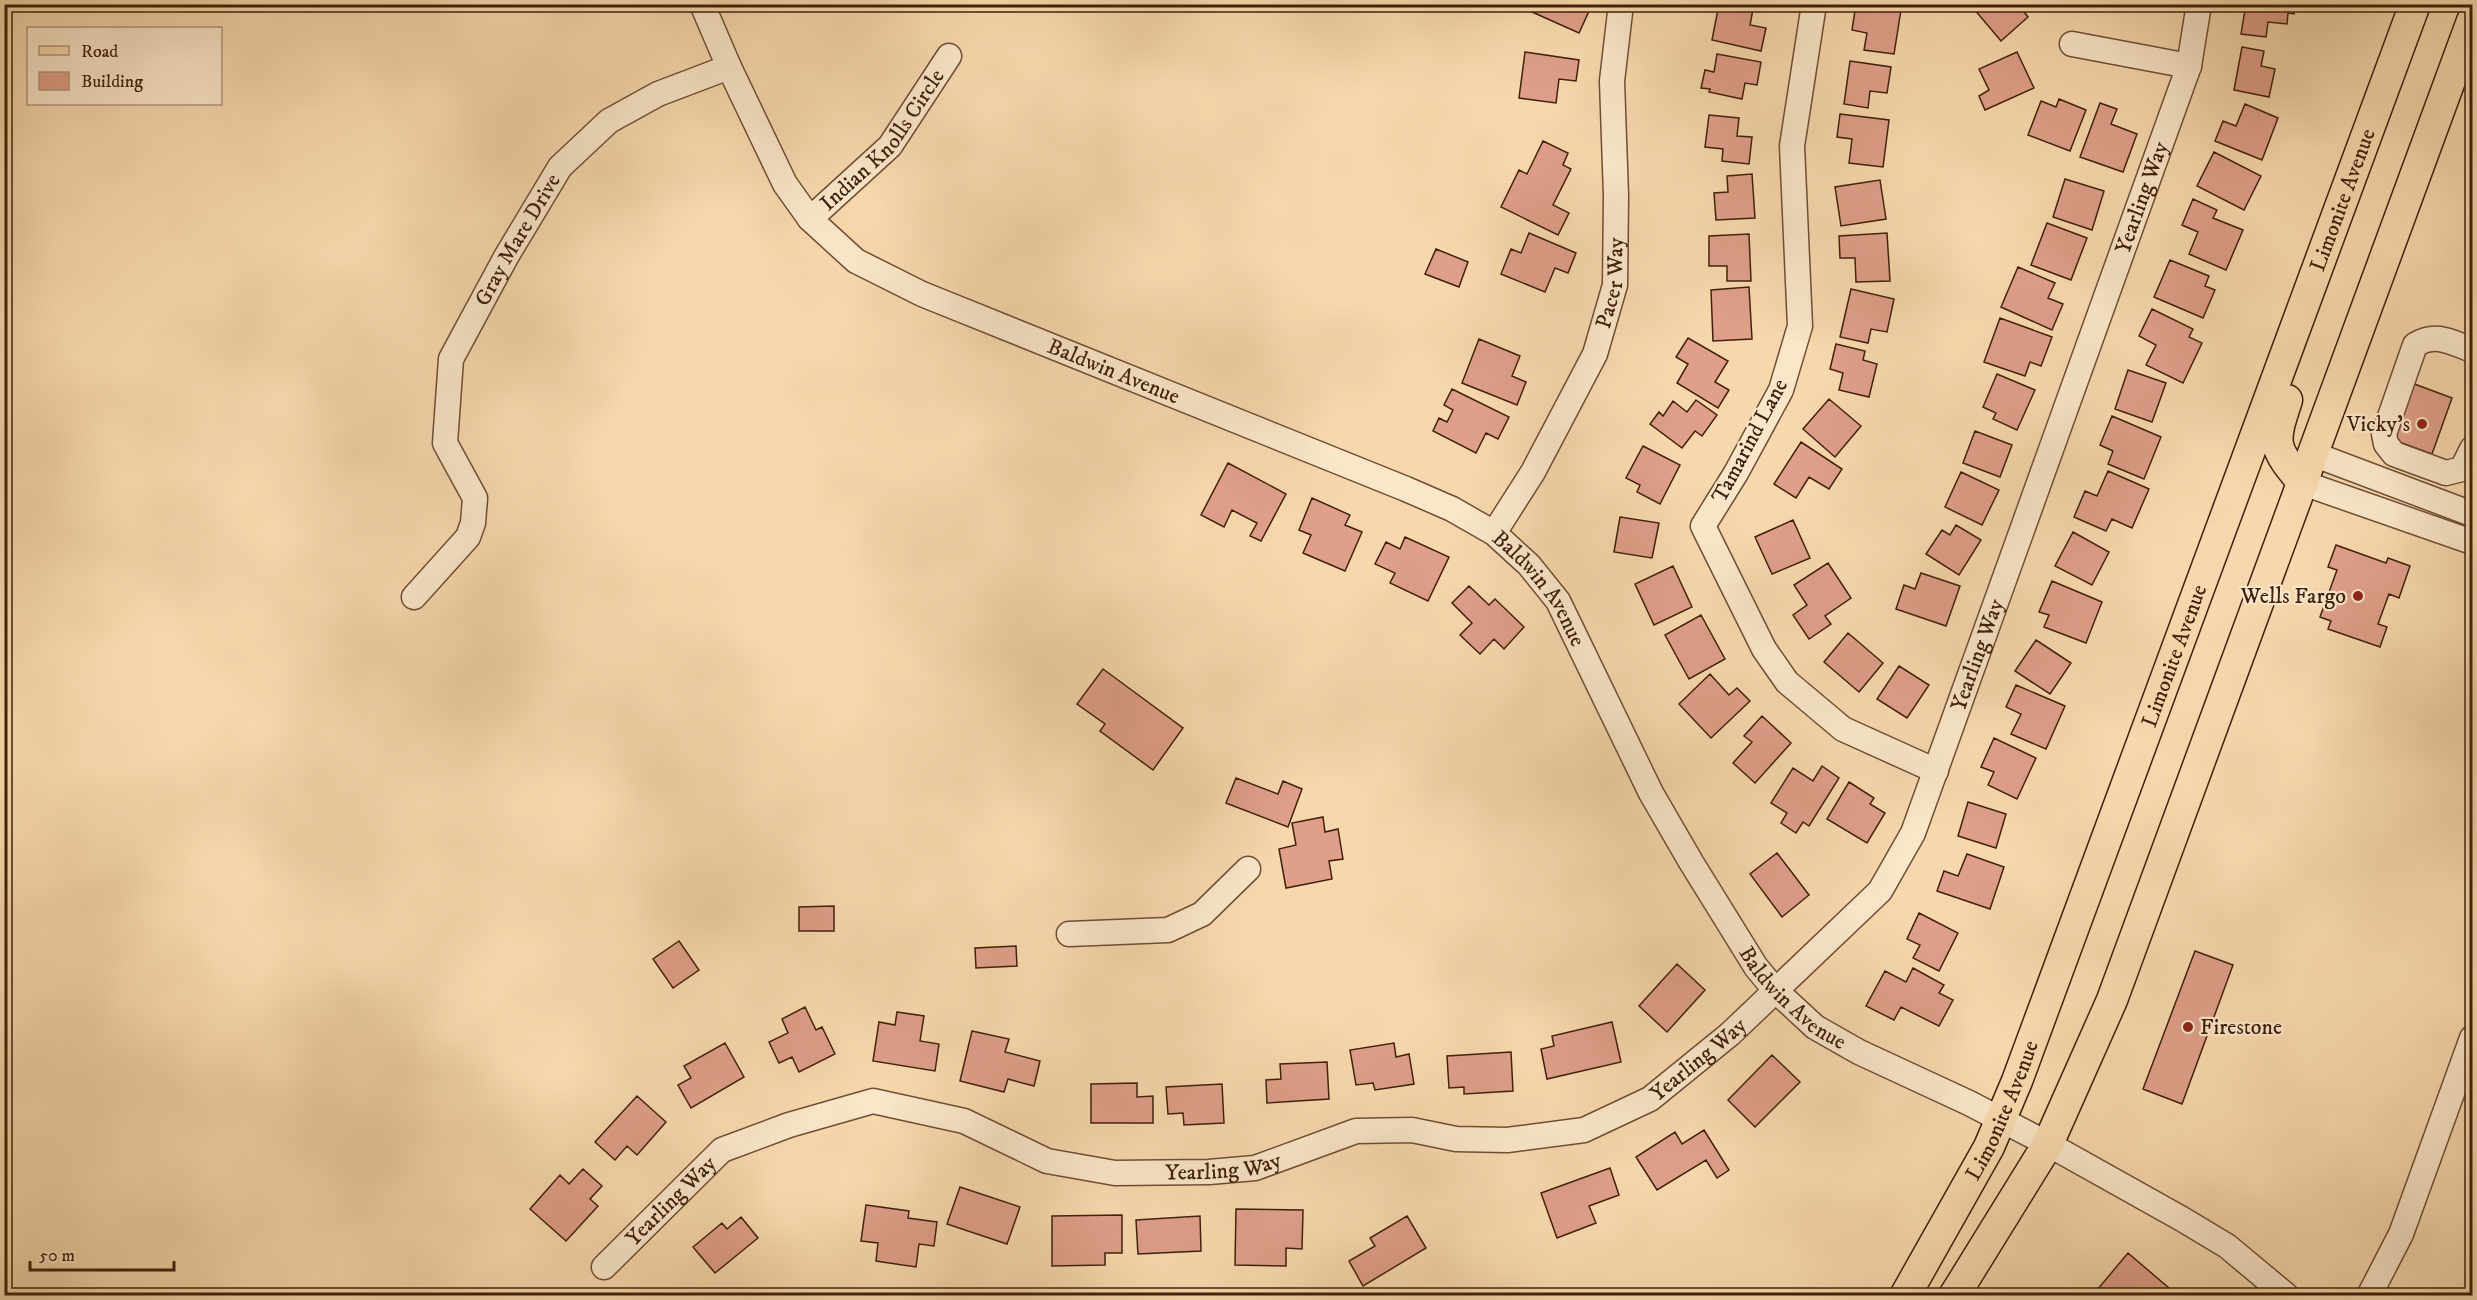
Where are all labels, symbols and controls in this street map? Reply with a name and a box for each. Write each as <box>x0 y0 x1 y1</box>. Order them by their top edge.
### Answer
legend <box>27 27 222 105</box>
text: Road <box>81 41 118 63</box>
street label: Indian Knolls Circle <box>815 64 950 217</box>
text: Building <box>81 71 143 93</box>
street label: Limonite Avenue <box>2304 125 2381 275</box>
street label: Yearling Way <box>2109 138 2174 257</box>
street label: Gray Mare Drive <box>469 169 566 311</box>
street label: Pacer Way <box>1590 237 1629 332</box>
street label: Baldwin Avenue <box>1044 333 1184 410</box>
street label: Tamarind Lane <box>1706 374 1794 508</box>
place label: Vicky's <box>2346 411 2410 438</box>
marker: Vicky's <box>2415 417 2429 431</box>
street label: Baldwin Avenue <box>1487 525 1591 651</box>
street label: Limonite Avenue <box>2135 581 2213 731</box>
place label: Wells Fargo <box>2240 583 2346 610</box>
marker: Wells Fargo <box>2351 589 2365 603</box>
street label: Yearling Way <box>1945 595 2010 714</box>
street label: Baldwin Avenue <box>1733 941 1851 1055</box>
street label: Yearling Way <box>1645 1012 1753 1107</box>
place label: Firestone <box>2200 1014 2282 1041</box>
marker: Firestone <box>2181 1020 2195 1034</box>
street label: Limonite Avenue <box>1959 1037 2044 1185</box>
street label: Yearling Way <box>1165 1146 1285 1186</box>
street label: Yearling Way <box>620 1150 722 1252</box>
scale bar <box>30 1234 174 1272</box>
text: 50 m <box>39 1245 75 1267</box>

